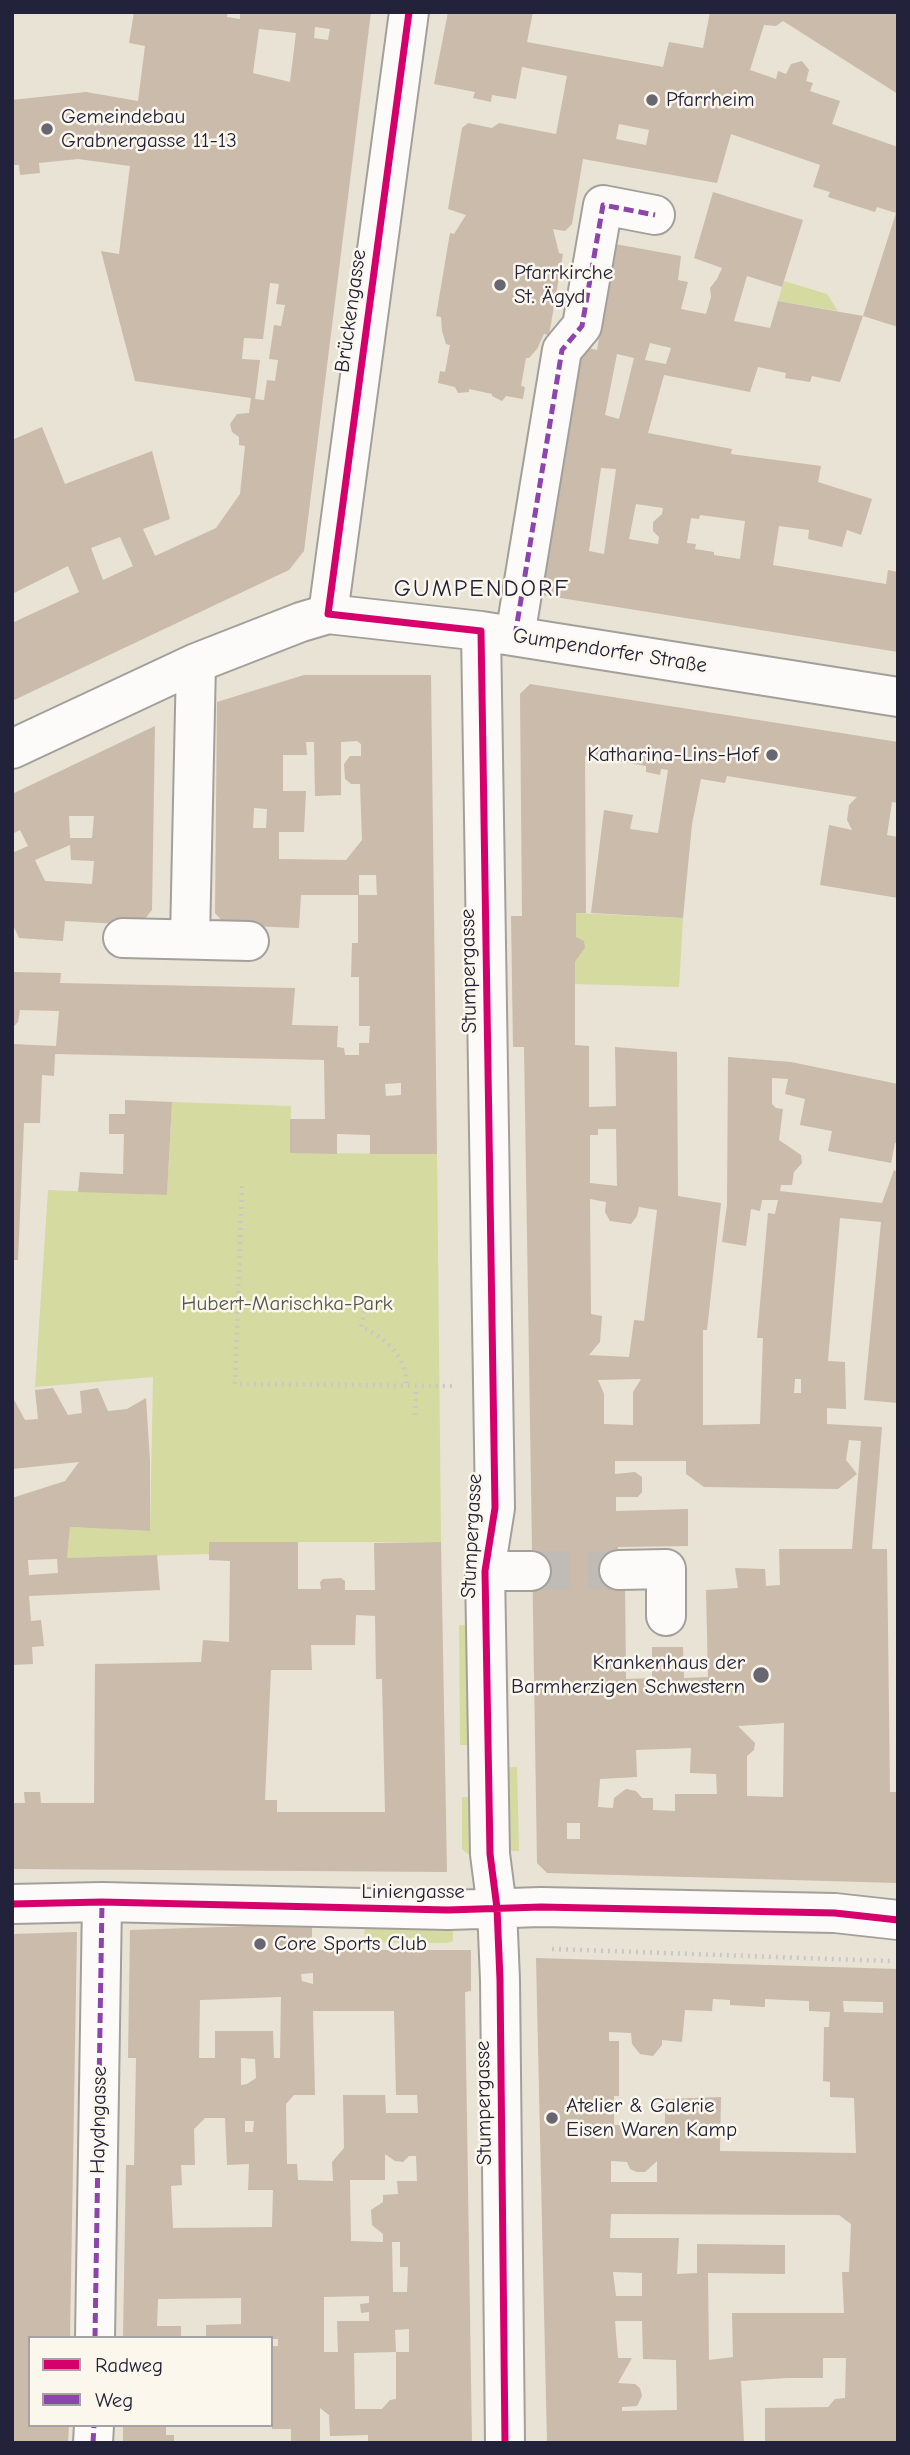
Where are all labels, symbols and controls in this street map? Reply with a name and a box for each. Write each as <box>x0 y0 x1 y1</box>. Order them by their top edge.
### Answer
place label: Pfarrheim <box>666 87 755 113</box>
marker: Pfarrheim <box>644 92 660 108</box>
place label: Gemeindebau Grabnergasse 11-13 <box>61 104 237 154</box>
marker: Gemeindebau Grabnergasse 11-13 <box>39 121 55 137</box>
street label: Brückengasse <box>330 248 372 374</box>
place label: Pfarrkirche St. Ägyd <box>514 260 613 310</box>
marker: Pfarrkirche St. Ägyd <box>492 277 508 293</box>
district label: GUMPENDORF <box>395 575 569 603</box>
street label: Gumpendorfer Straße <box>511 623 709 679</box>
place label: Katharina-Lins-Hof <box>587 742 758 768</box>
marker: Katharina-Lins-Hof <box>764 747 780 763</box>
street label: Stumpergasse <box>455 908 483 1034</box>
park label: Hubert-Marischka-Park <box>181 1291 393 1317</box>
street label: Stumpergasse <box>456 1473 488 1599</box>
place label: Krankenhaus der Barmherzigen Schwestern <box>511 1650 745 1700</box>
marker: Krankenhaus der Barmherzigen Schwestern <box>751 1665 771 1685</box>
street label: Liniengasse <box>361 1879 465 1905</box>
place label: Core Sports Club <box>274 1931 427 1957</box>
marker: Core Sports Club <box>252 1936 268 1952</box>
street label: Stumpergasse <box>470 2040 498 2166</box>
street label: Haydngasse <box>85 2066 113 2174</box>
place label: Atelier & Galerie Eisen Waren Kamp <box>566 2093 737 2143</box>
marker: Atelier & Galerie Eisen Waren Kamp <box>544 2110 560 2126</box>
legend <box>28 2336 273 2427</box>
text: Radweg <box>95 2353 163 2377</box>
text: Weg <box>95 2388 133 2412</box>

